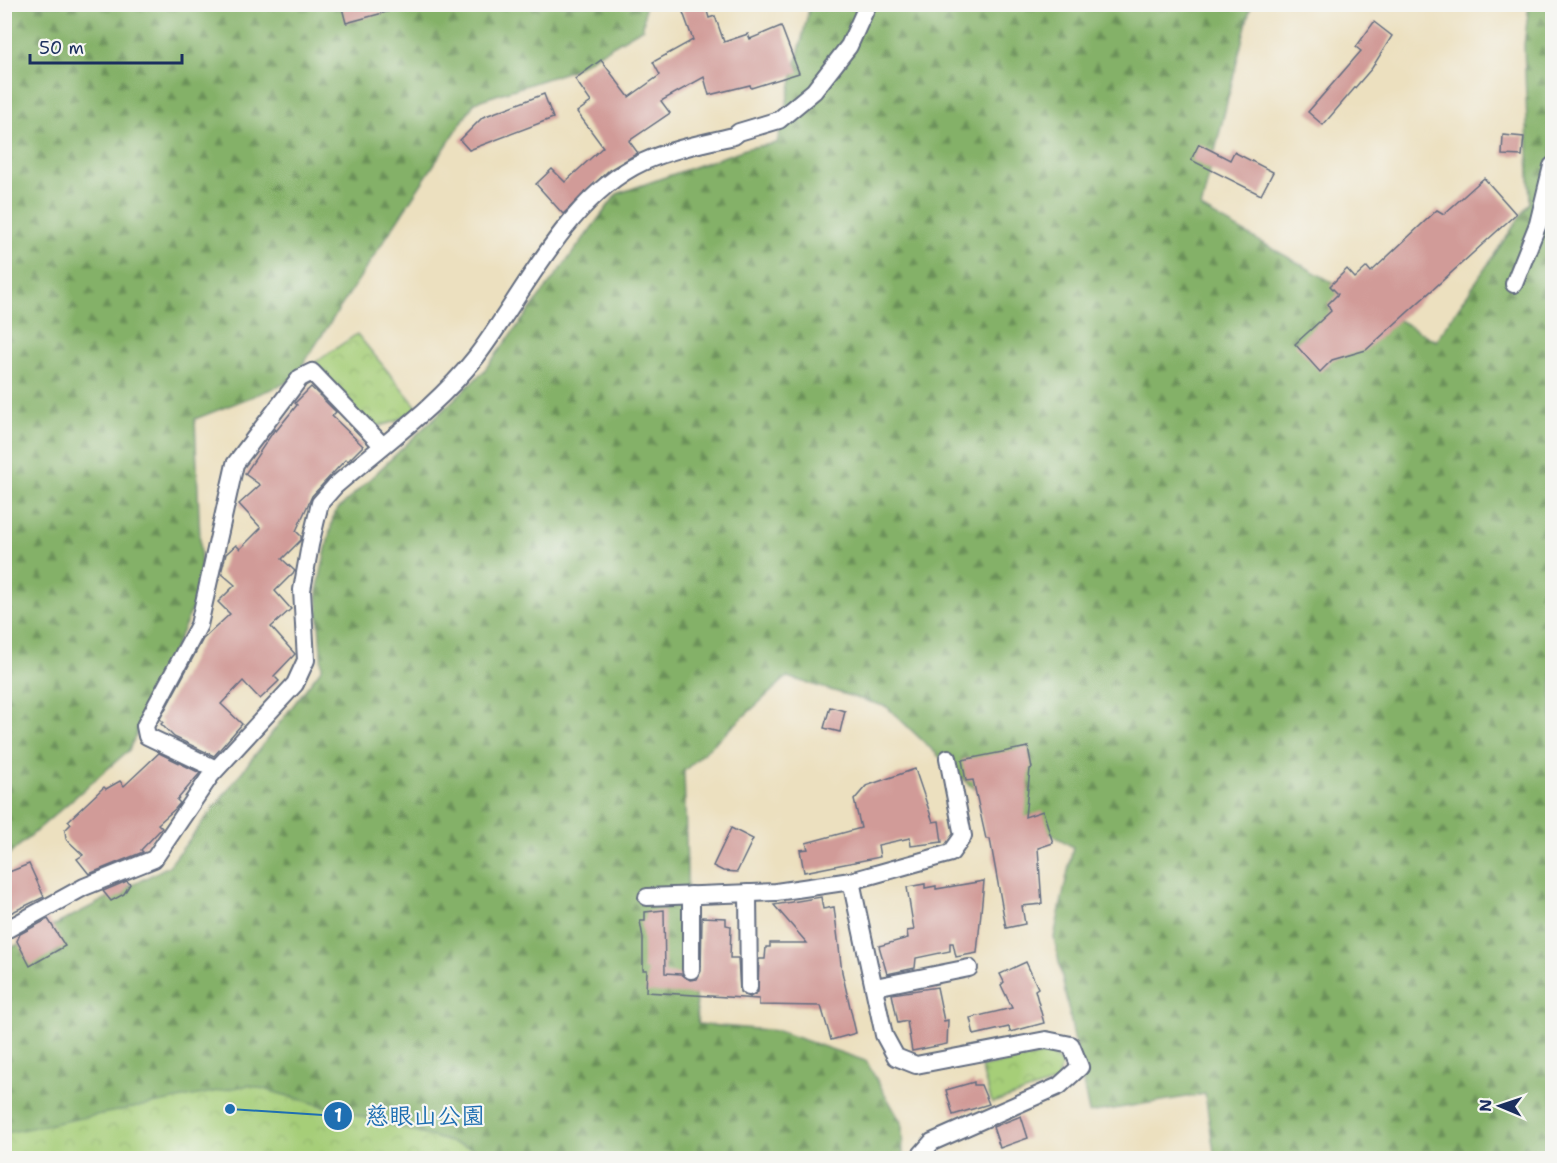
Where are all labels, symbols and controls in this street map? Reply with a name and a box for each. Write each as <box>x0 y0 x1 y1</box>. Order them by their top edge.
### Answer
scale bar <box>30 27 182 65</box>
text: 50 m <box>39 36 84 60</box>
north arrow <box>1470 1076 1530 1136</box>
callout: 慈眼山公園 <box>323 1095 497 1137</box>
text: N <box>1475 1099 1496 1112</box>
text: 慈眼山公園 <box>365 1100 485 1132</box>
text: 1 <box>334 1104 342 1128</box>

